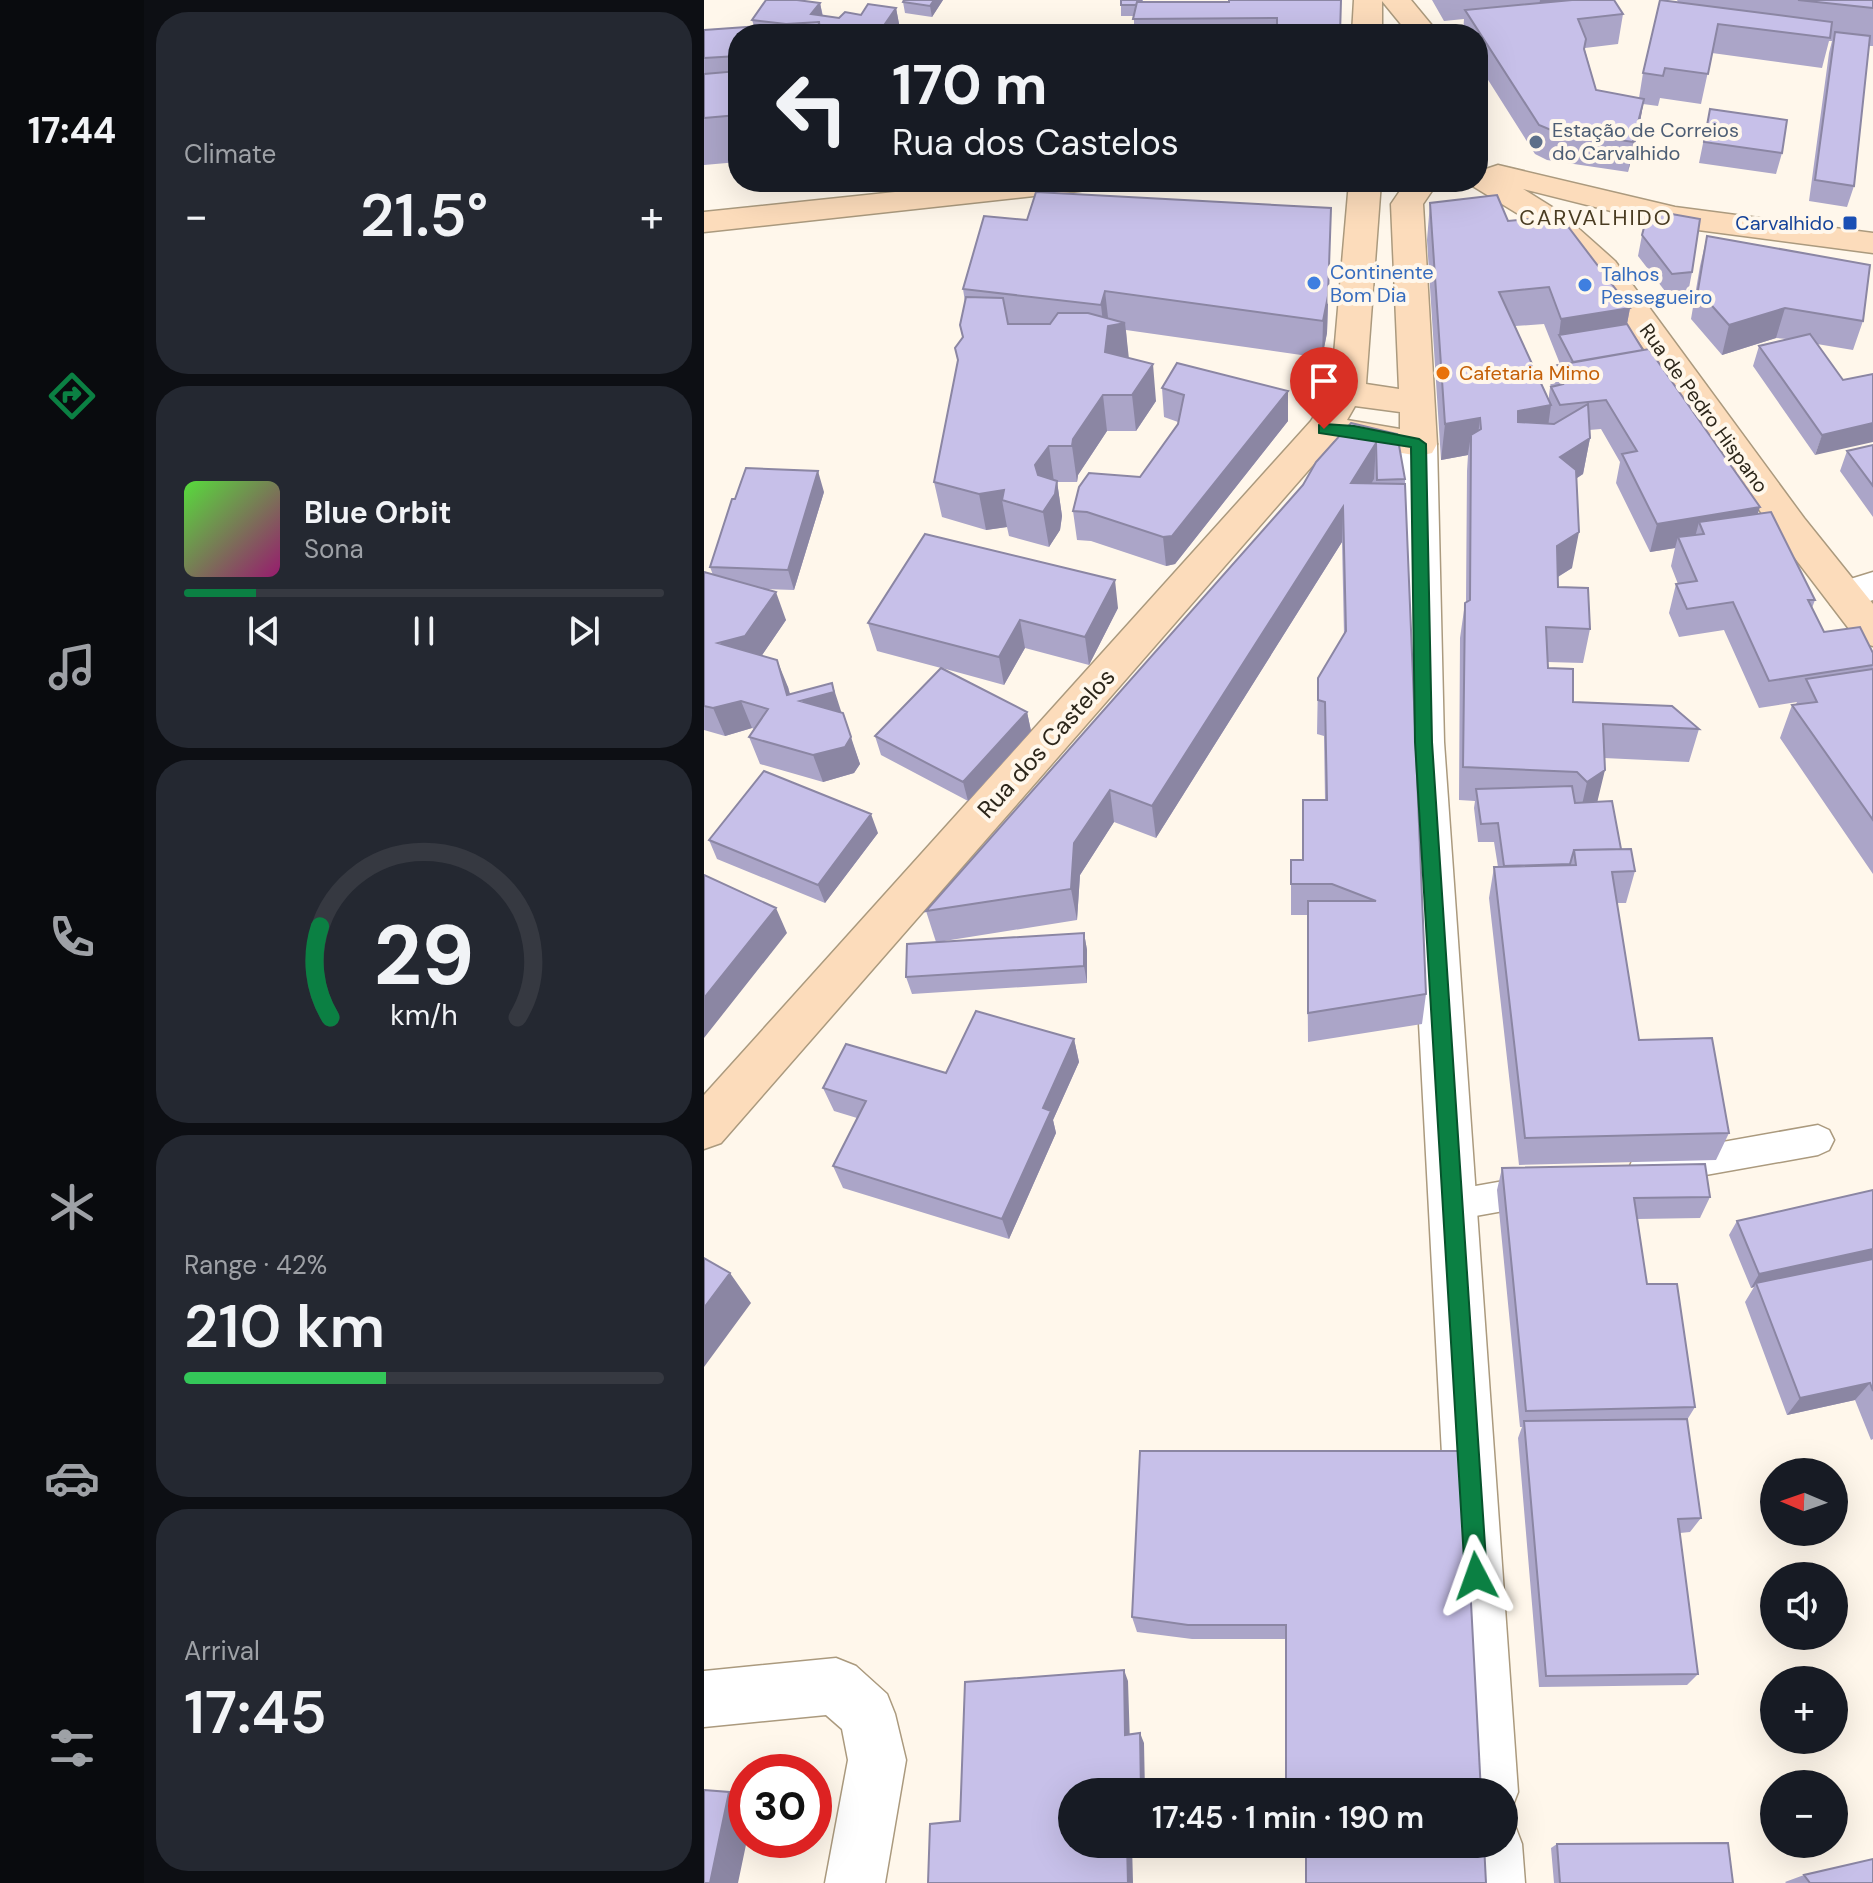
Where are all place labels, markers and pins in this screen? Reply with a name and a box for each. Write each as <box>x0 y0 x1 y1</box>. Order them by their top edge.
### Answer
place label: Estação de Correios do Carvalhido <box>1552 117 1739 166</box>
marker: Estação de Correios do Carvalhido <box>1527 133 1545 151</box>
place label: Carvalhido <box>1735 210 1834 236</box>
marker: Carvalhido <box>1841 214 1859 232</box>
place label: Continente Bom Dia <box>1330 259 1434 308</box>
place label: Talhos Pessegueiro <box>1601 261 1712 310</box>
marker: Continente Bom Dia <box>1305 274 1323 292</box>
marker: Talhos Pessegueiro <box>1576 276 1594 294</box>
pin <box>1290 347 1358 429</box>
place label: Cafetaria Mimo <box>1459 360 1600 386</box>
marker: Cafetaria Mimo <box>1434 364 1452 382</box>

